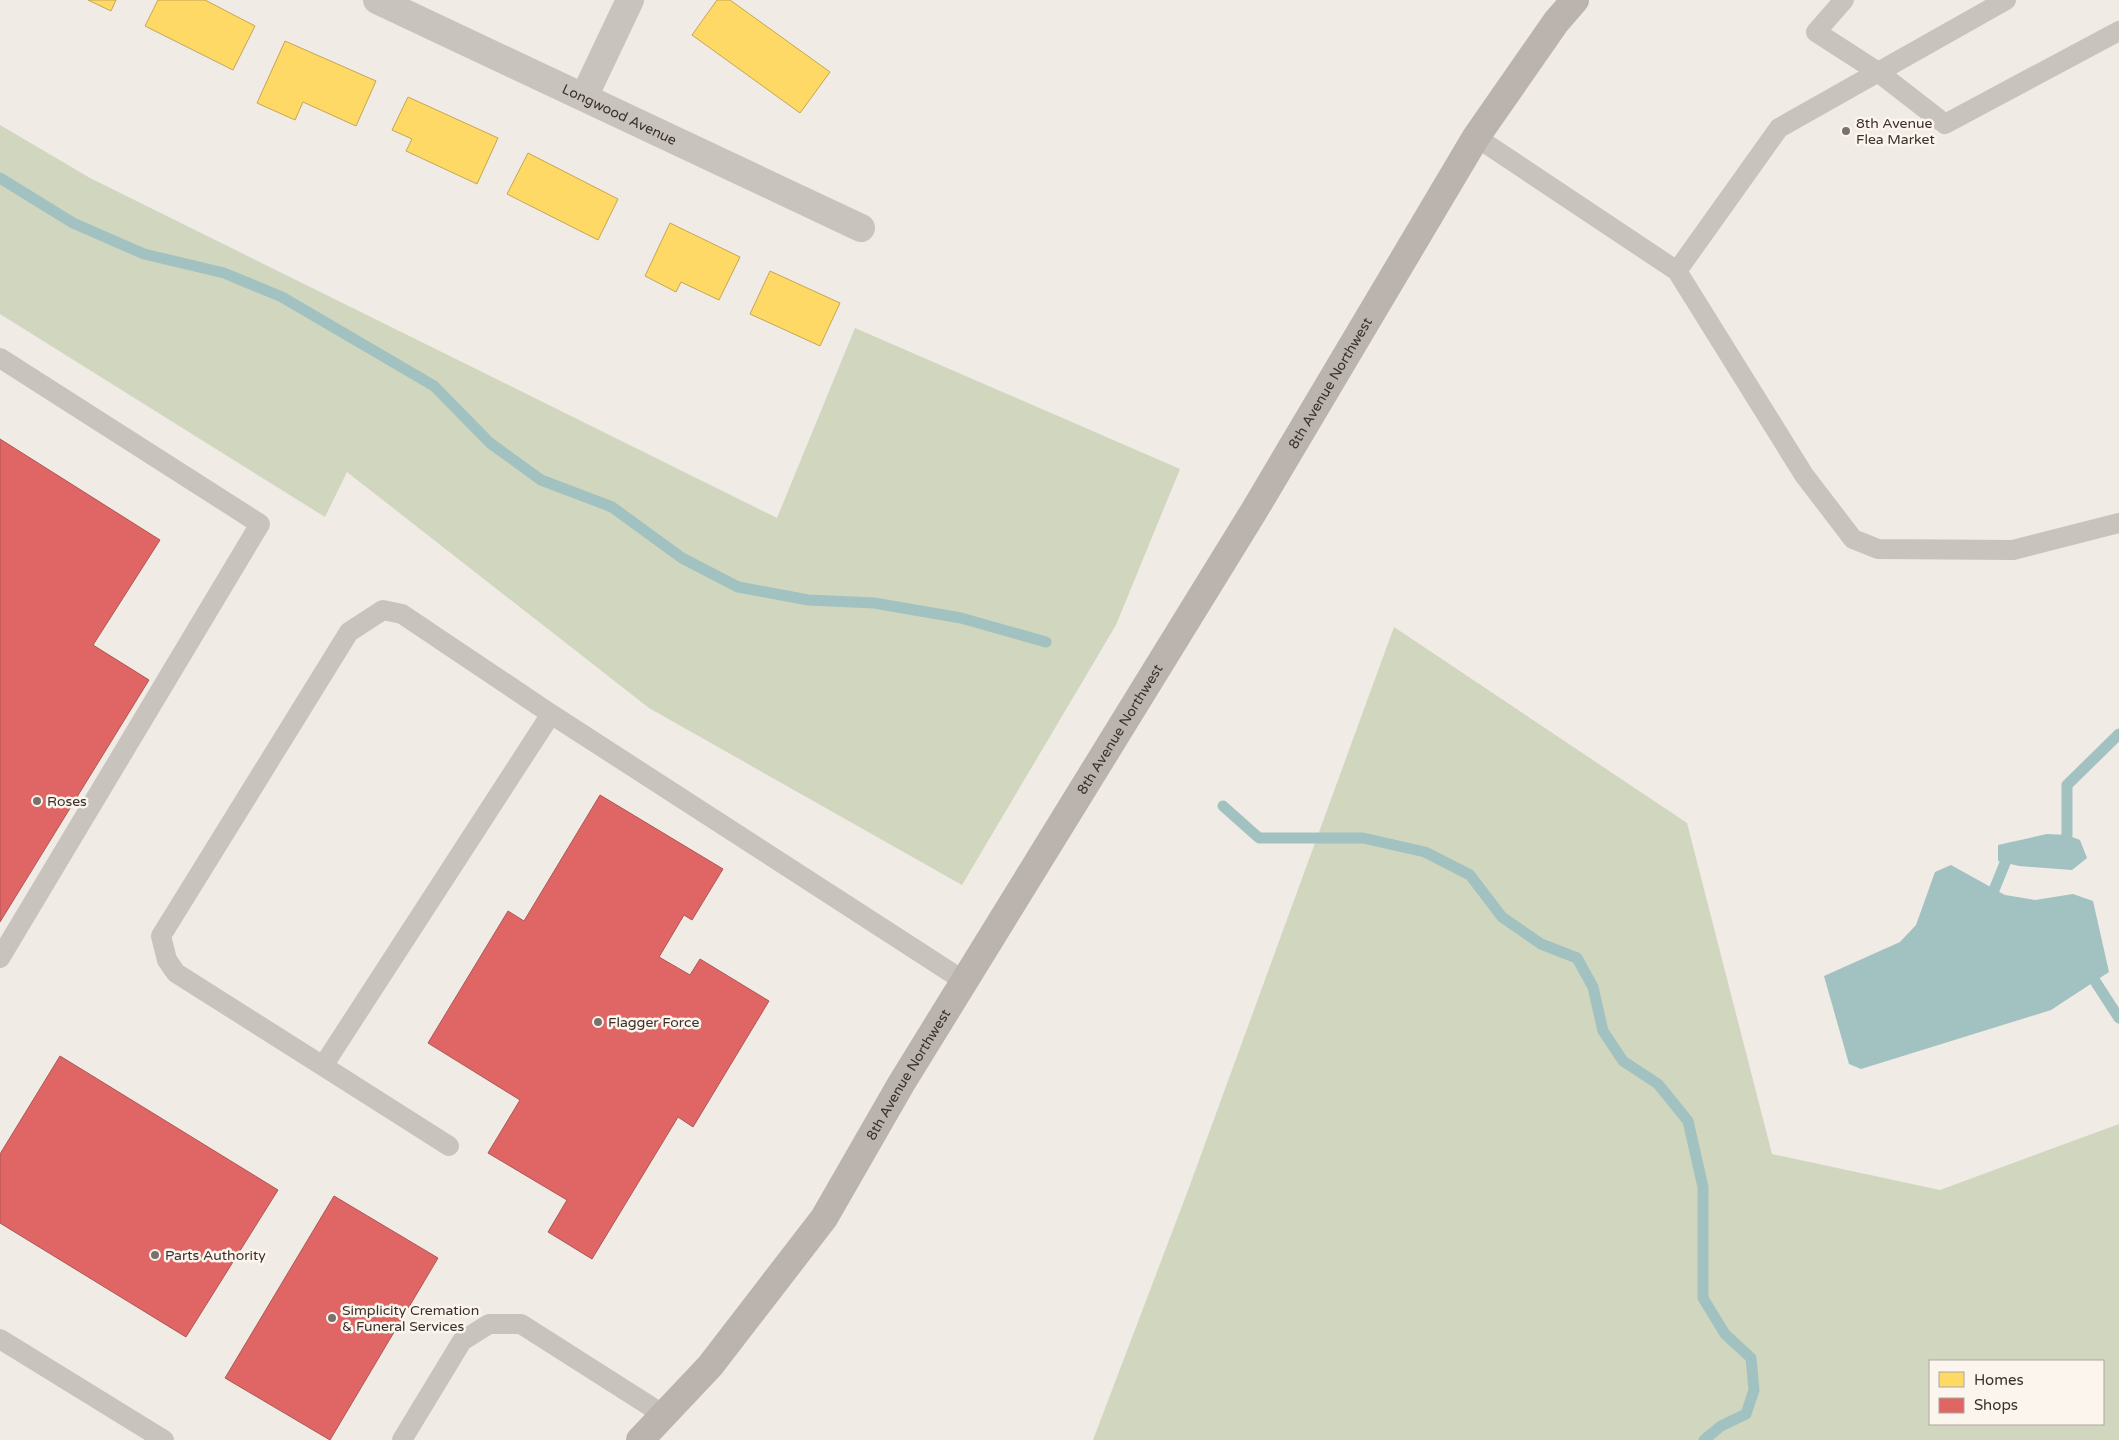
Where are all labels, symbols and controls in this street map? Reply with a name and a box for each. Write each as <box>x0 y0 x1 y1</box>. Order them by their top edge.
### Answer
street label: Longwood Avenue <box>559 80 680 148</box>
place label: 8th Avenue Flea Market <box>1856 115 1936 148</box>
marker: 8th Avenue Flea Market <box>1840 125 1852 137</box>
street label: 8th Avenue Northwest <box>1284 314 1376 452</box>
street label: 8th Avenue Northwest <box>1073 660 1166 797</box>
place label: Roses <box>47 793 87 810</box>
marker: Roses <box>31 795 43 807</box>
street label: 8th Avenue Northwest <box>862 1005 954 1143</box>
place label: Flagger Force <box>608 1014 699 1031</box>
marker: Flagger Force <box>592 1016 604 1028</box>
place label: Parts Authority <box>165 1247 266 1264</box>
marker: Parts Authority <box>149 1249 161 1261</box>
place label: Simplicity Cremation & Funeral Services <box>342 1302 479 1335</box>
marker: Simplicity Cremation & Funeral Services <box>326 1312 338 1324</box>
legend <box>1929 1360 2104 1425</box>
text: Homes <box>1974 1371 2024 1389</box>
text: Shops <box>1974 1396 2018 1414</box>

